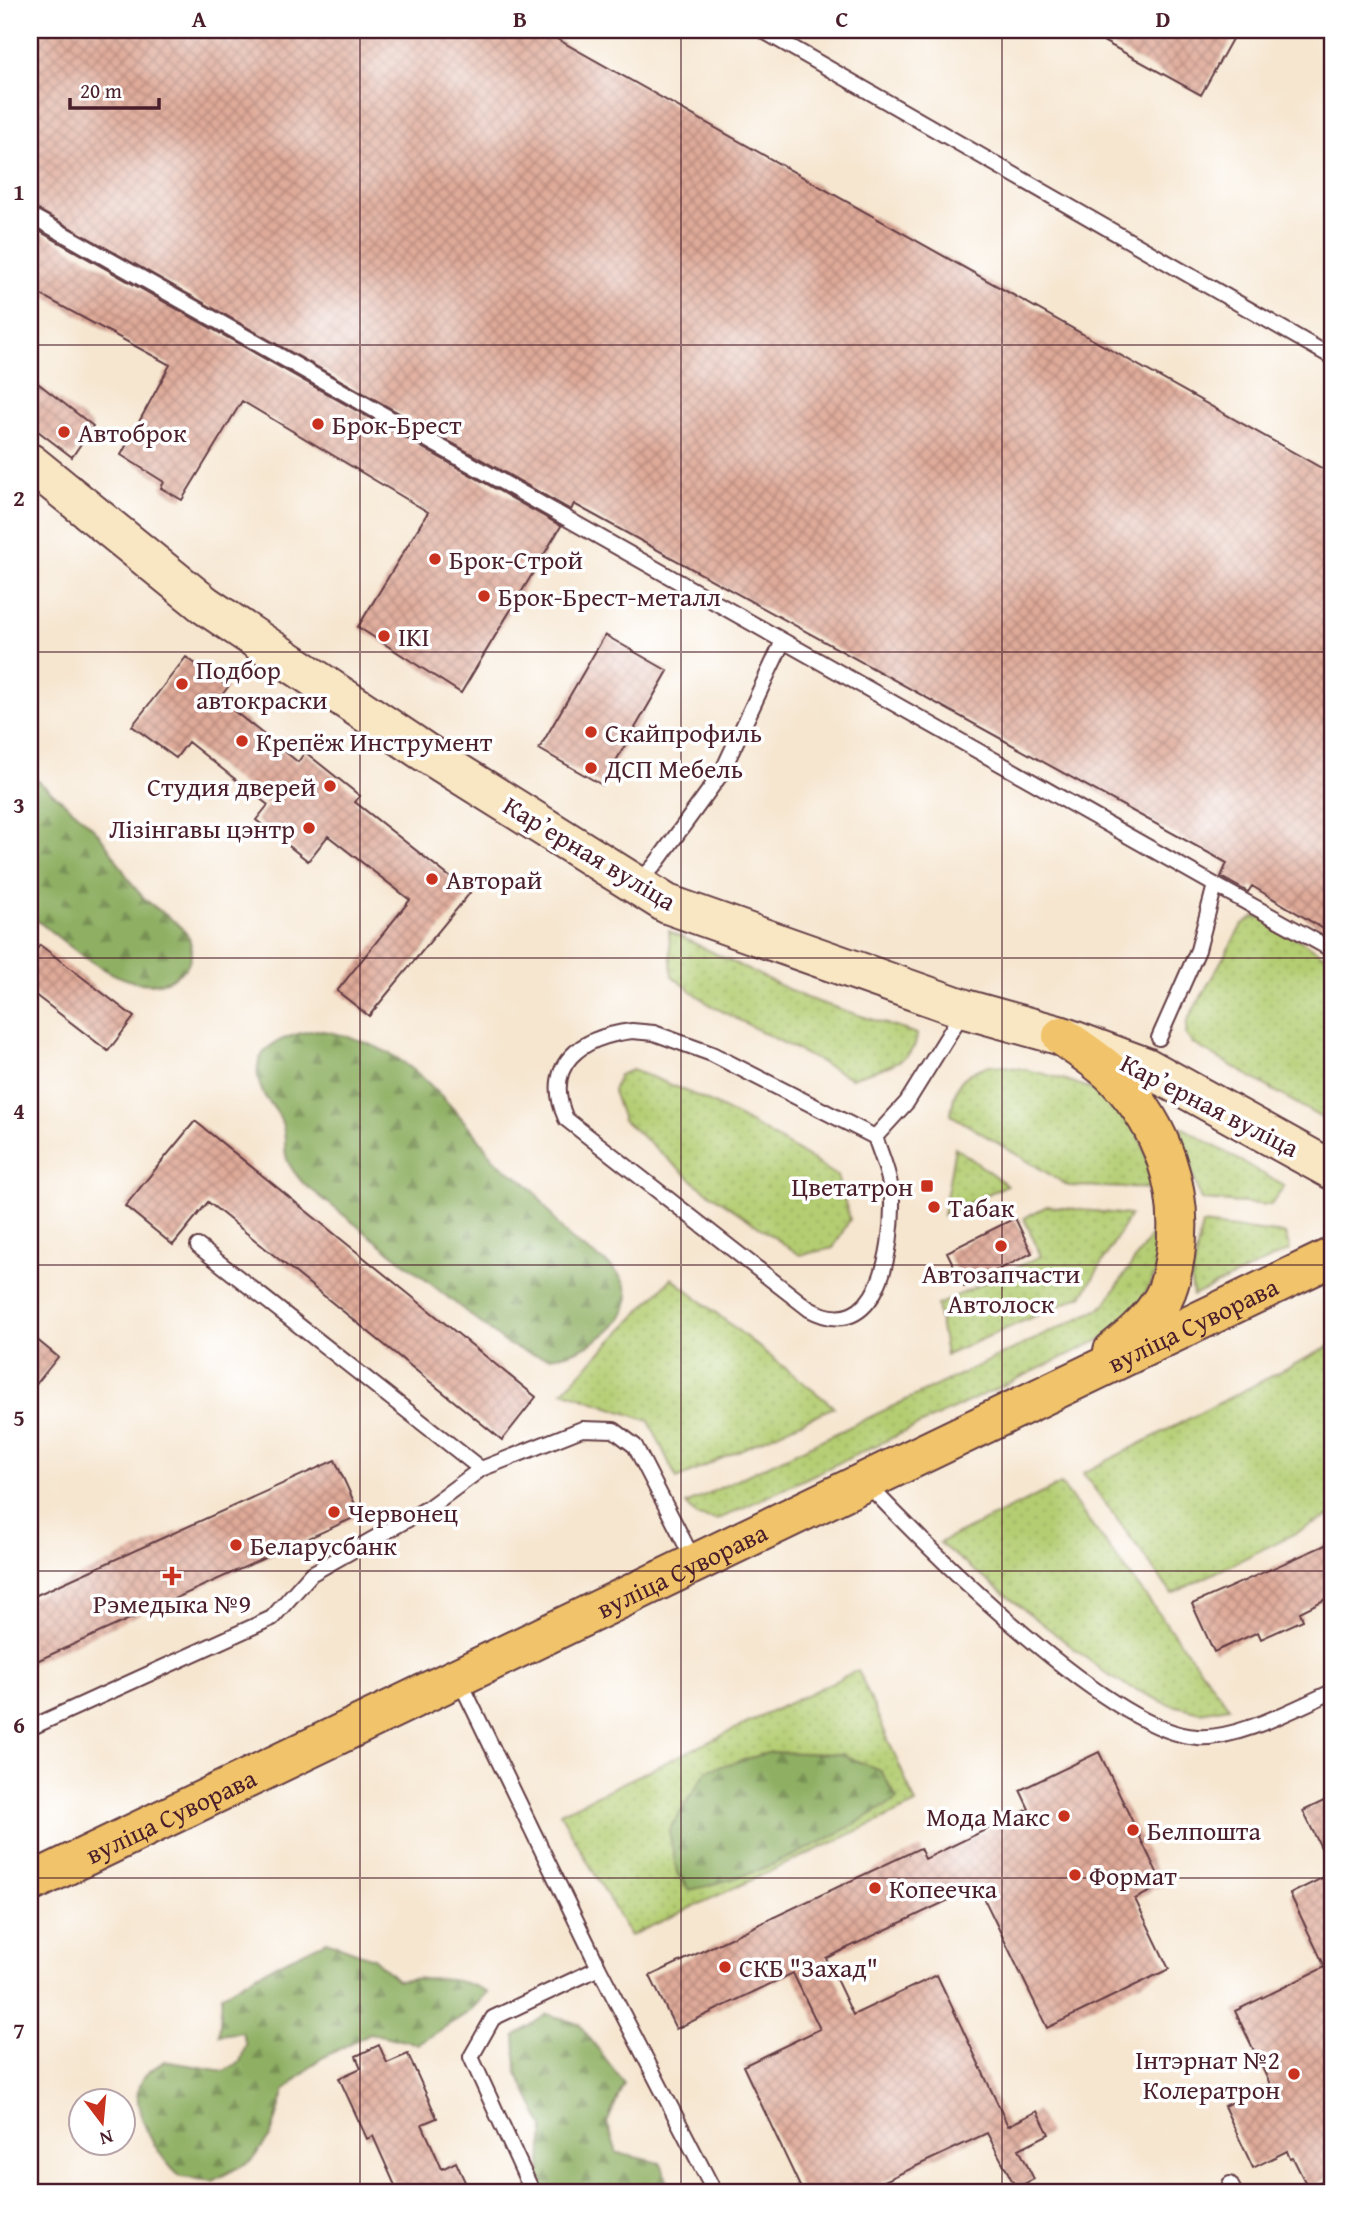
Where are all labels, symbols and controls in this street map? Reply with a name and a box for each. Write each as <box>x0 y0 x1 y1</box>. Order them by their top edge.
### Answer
text: A <box>192 2 207 35</box>
text: B <box>513 2 527 35</box>
text: C <box>835 2 849 35</box>
text: D <box>1156 2 1171 35</box>
scale bar <box>70 66 159 110</box>
text: 20 m <box>80 75 122 106</box>
text: 1 <box>13 175 25 208</box>
place label: Брок-Брест <box>332 405 462 444</box>
place label: Автоброк <box>78 413 187 452</box>
marker: Брок-Брест <box>310 416 326 432</box>
marker: Автоброк <box>56 424 72 440</box>
text: 2 <box>13 481 25 514</box>
place label: Брок-Строй <box>449 540 583 579</box>
marker: Брок-Строй <box>427 551 443 567</box>
place label: Брок-Брест-металл <box>498 577 721 616</box>
marker: Брок-Брест-металл <box>476 588 492 604</box>
place label: IKI <box>398 617 429 656</box>
marker: IKI <box>376 628 392 644</box>
place label: Подбор автокраски <box>196 650 328 719</box>
marker: Подбор автокраски <box>174 676 190 692</box>
place label: Скайпрофиль <box>605 713 762 752</box>
place label: Крепёж Инструмент <box>256 722 493 761</box>
marker: Скайпрофиль <box>583 724 599 740</box>
marker: Крепёж Инструмент <box>234 733 250 749</box>
place label: ДСП Мебель <box>604 749 743 788</box>
marker: ДСП Мебель <box>583 760 599 776</box>
place label: Студия дверей <box>147 767 316 806</box>
marker: Студия дверей <box>322 778 338 794</box>
street label: Карʼерная вуліца <box>496 786 684 920</box>
text: 3 <box>13 788 25 821</box>
place label: Лізінгавы цэнтр <box>109 809 295 848</box>
marker: Лізінгавы цэнтр <box>301 820 317 836</box>
place label: Авторай <box>446 860 542 899</box>
marker: Авторай <box>424 871 440 887</box>
street label: Карʼерная вуліца <box>1114 1043 1307 1167</box>
text: 4 <box>13 1094 25 1127</box>
place label: Цветатрон <box>791 1167 913 1206</box>
marker: Цветатрон <box>919 1178 935 1194</box>
place label: Табак <box>948 1188 1015 1227</box>
marker: Табак <box>926 1199 942 1215</box>
marker: Автозапчасти Автолоск <box>993 1238 1009 1254</box>
place label: Автозапчасти Автолоск <box>922 1254 1080 1323</box>
street label: вуліца Суворава <box>1101 1266 1285 1382</box>
text: 5 <box>13 1401 25 1434</box>
place label: Червонец <box>348 1493 458 1532</box>
marker: Червонец <box>326 1504 342 1520</box>
street label: вуліца Суворава <box>590 1512 774 1627</box>
place label: Беларусбанк <box>250 1526 397 1565</box>
marker: Беларусбанк <box>228 1537 244 1553</box>
marker: Рэмедыка №9 <box>164 1568 180 1584</box>
place label: Рэмедыка №9 <box>93 1584 251 1623</box>
text: 6 <box>13 1708 25 1741</box>
street label: вуліца Суворава <box>79 1757 263 1873</box>
place label: Мода Макс <box>926 1797 1050 1836</box>
marker: Мода Макс <box>1056 1808 1072 1824</box>
place label: Белпошта <box>1147 1811 1261 1850</box>
marker: Белпошта <box>1125 1822 1141 1838</box>
place label: Формат <box>1089 1856 1177 1895</box>
marker: Формат <box>1067 1867 1083 1883</box>
place label: Копеечка <box>889 1869 998 1908</box>
marker: Копеечка <box>867 1880 883 1896</box>
place label: СКБ "Захад" <box>739 1948 878 1987</box>
marker: СКБ "Захад" <box>717 1959 733 1975</box>
text: 7 <box>13 2014 25 2047</box>
place label: Інтэрнат №2 Колератрон <box>1135 2040 1280 2109</box>
marker: Інтэрнат №2 Колератрон <box>1286 2066 1302 2082</box>
north arrow <box>66 2086 136 2156</box>
text: N <box>96 2123 117 2154</box>

